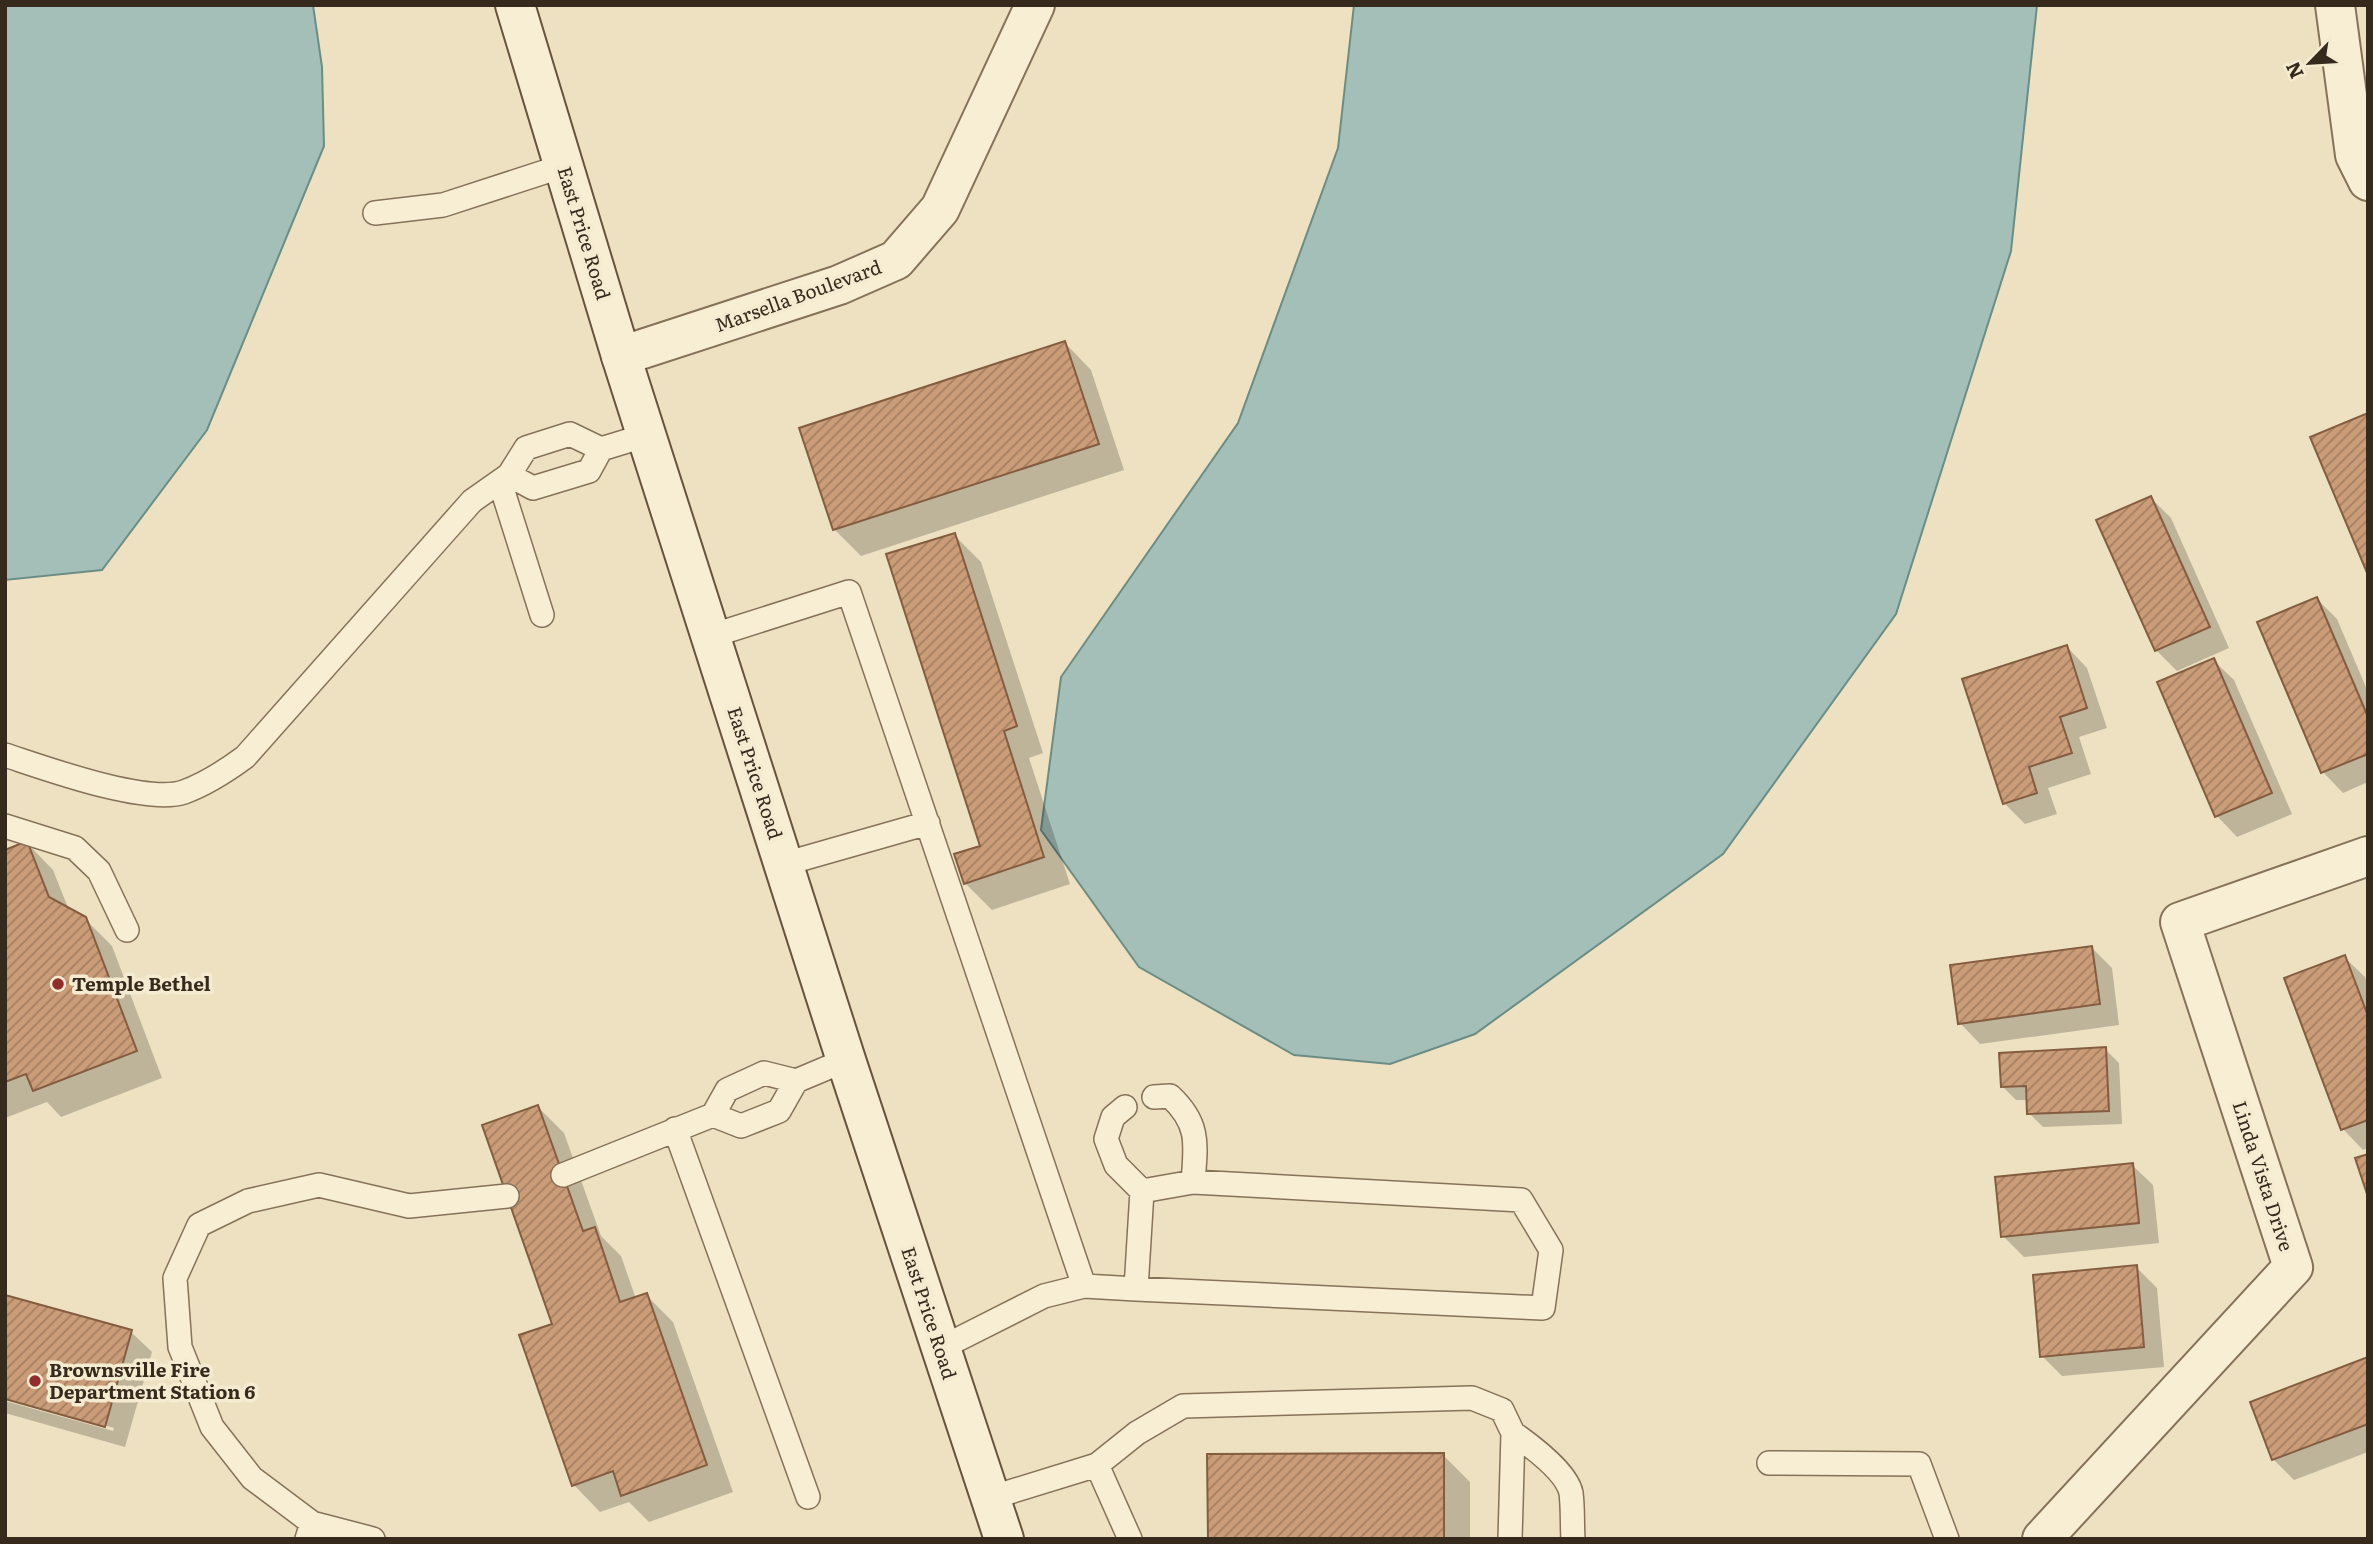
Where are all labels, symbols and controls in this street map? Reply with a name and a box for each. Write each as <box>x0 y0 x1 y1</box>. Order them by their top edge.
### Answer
north arrow <box>2275 28 2345 98</box>
text: N <box>2278 57 2310 84</box>
street label: East Price Road <box>551 163 619 303</box>
street label: Marsella Boulevard <box>710 252 885 338</box>
street label: East Price Road <box>721 703 791 843</box>
place label: Temple Bethel <box>72 969 211 997</box>
marker: Temple Bethel <box>50 976 66 992</box>
street label: Linda Vista Drive <box>2226 1097 2301 1255</box>
street label: East Price Road <box>895 1243 965 1383</box>
place label: Brownsville Fire Department Station 6 <box>49 1355 255 1405</box>
marker: Brownsville Fire Department Station 6 <box>27 1373 43 1389</box>

